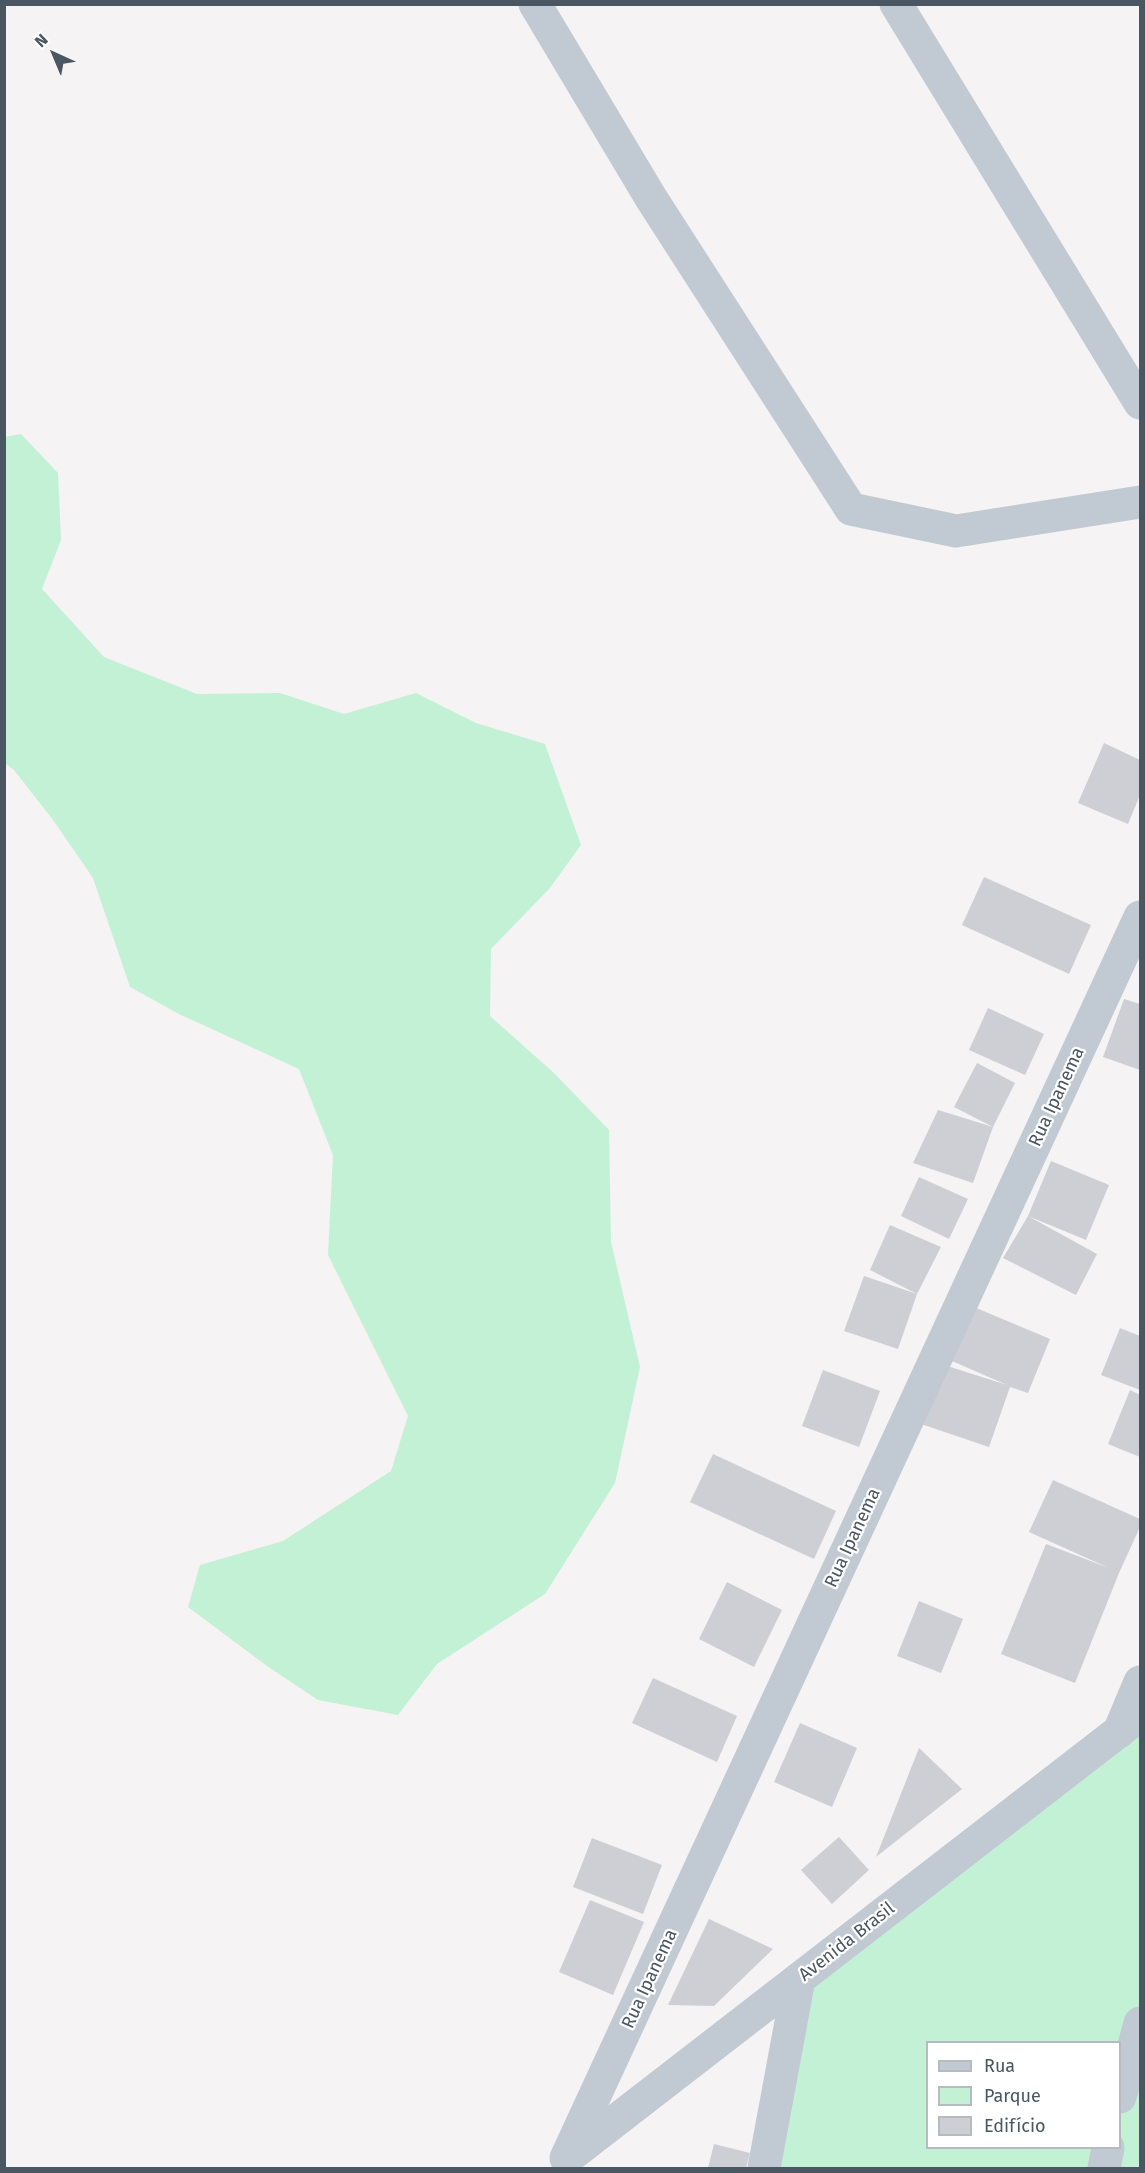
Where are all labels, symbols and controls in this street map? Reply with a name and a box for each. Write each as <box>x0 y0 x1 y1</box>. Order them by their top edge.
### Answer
north arrow <box>24 24 84 84</box>
text: N <box>31 30 52 51</box>
street label: Rua Ipanema <box>1025 1044 1089 1150</box>
street label: Rua Ipanema <box>821 1485 885 1591</box>
street label: Avenida Brasil <box>795 1898 899 1986</box>
street label: Rua Ipanema <box>618 1926 682 2032</box>
legend <box>926 2041 1121 2149</box>
text: Rua <box>984 2055 1015 2077</box>
text: Parque <box>984 2085 1041 2107</box>
text: Edifício <box>984 2115 1046 2137</box>

